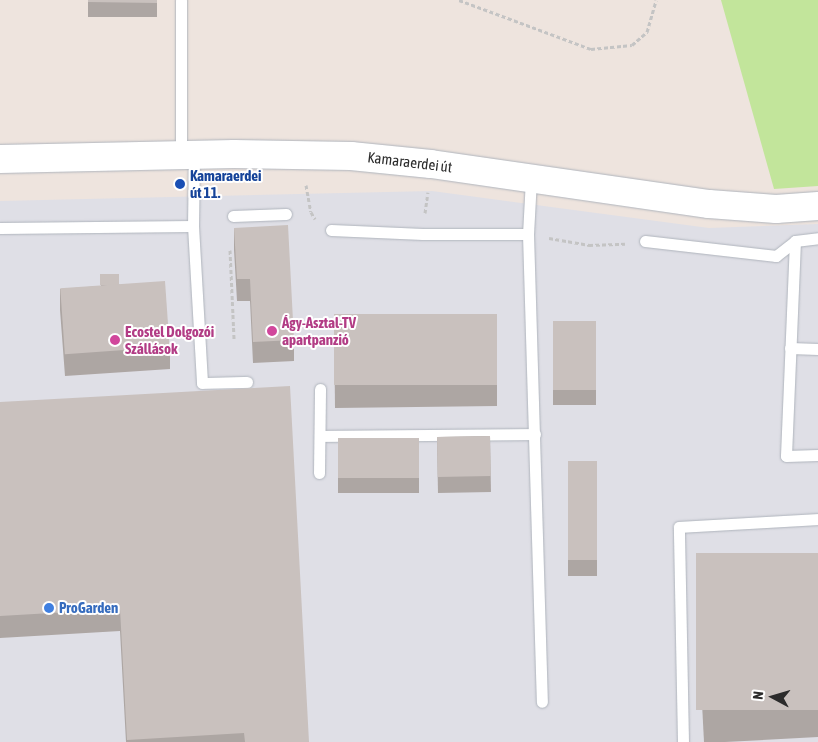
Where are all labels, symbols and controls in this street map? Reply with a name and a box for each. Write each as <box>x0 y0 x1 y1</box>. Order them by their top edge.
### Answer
street label: Kamaraerdei út <box>367 148 453 176</box>
place label: Kamaraerdei út 11. <box>190 166 262 201</box>
marker: Kamaraerdei út 11. <box>174 178 186 190</box>
place label: Ágy-Asztal-TV apartpanzió <box>282 313 356 348</box>
place label: Ecostel Dolgozói Szállások <box>125 322 214 357</box>
marker: Ágy-Asztal-TV apartpanzió <box>266 325 278 337</box>
marker: Ecostel Dolgozói Szállások <box>109 334 121 346</box>
place label: ProGarden <box>59 599 118 617</box>
marker: ProGarden <box>43 602 55 614</box>
north arrow <box>748 672 798 722</box>
text: N <box>750 690 766 700</box>

